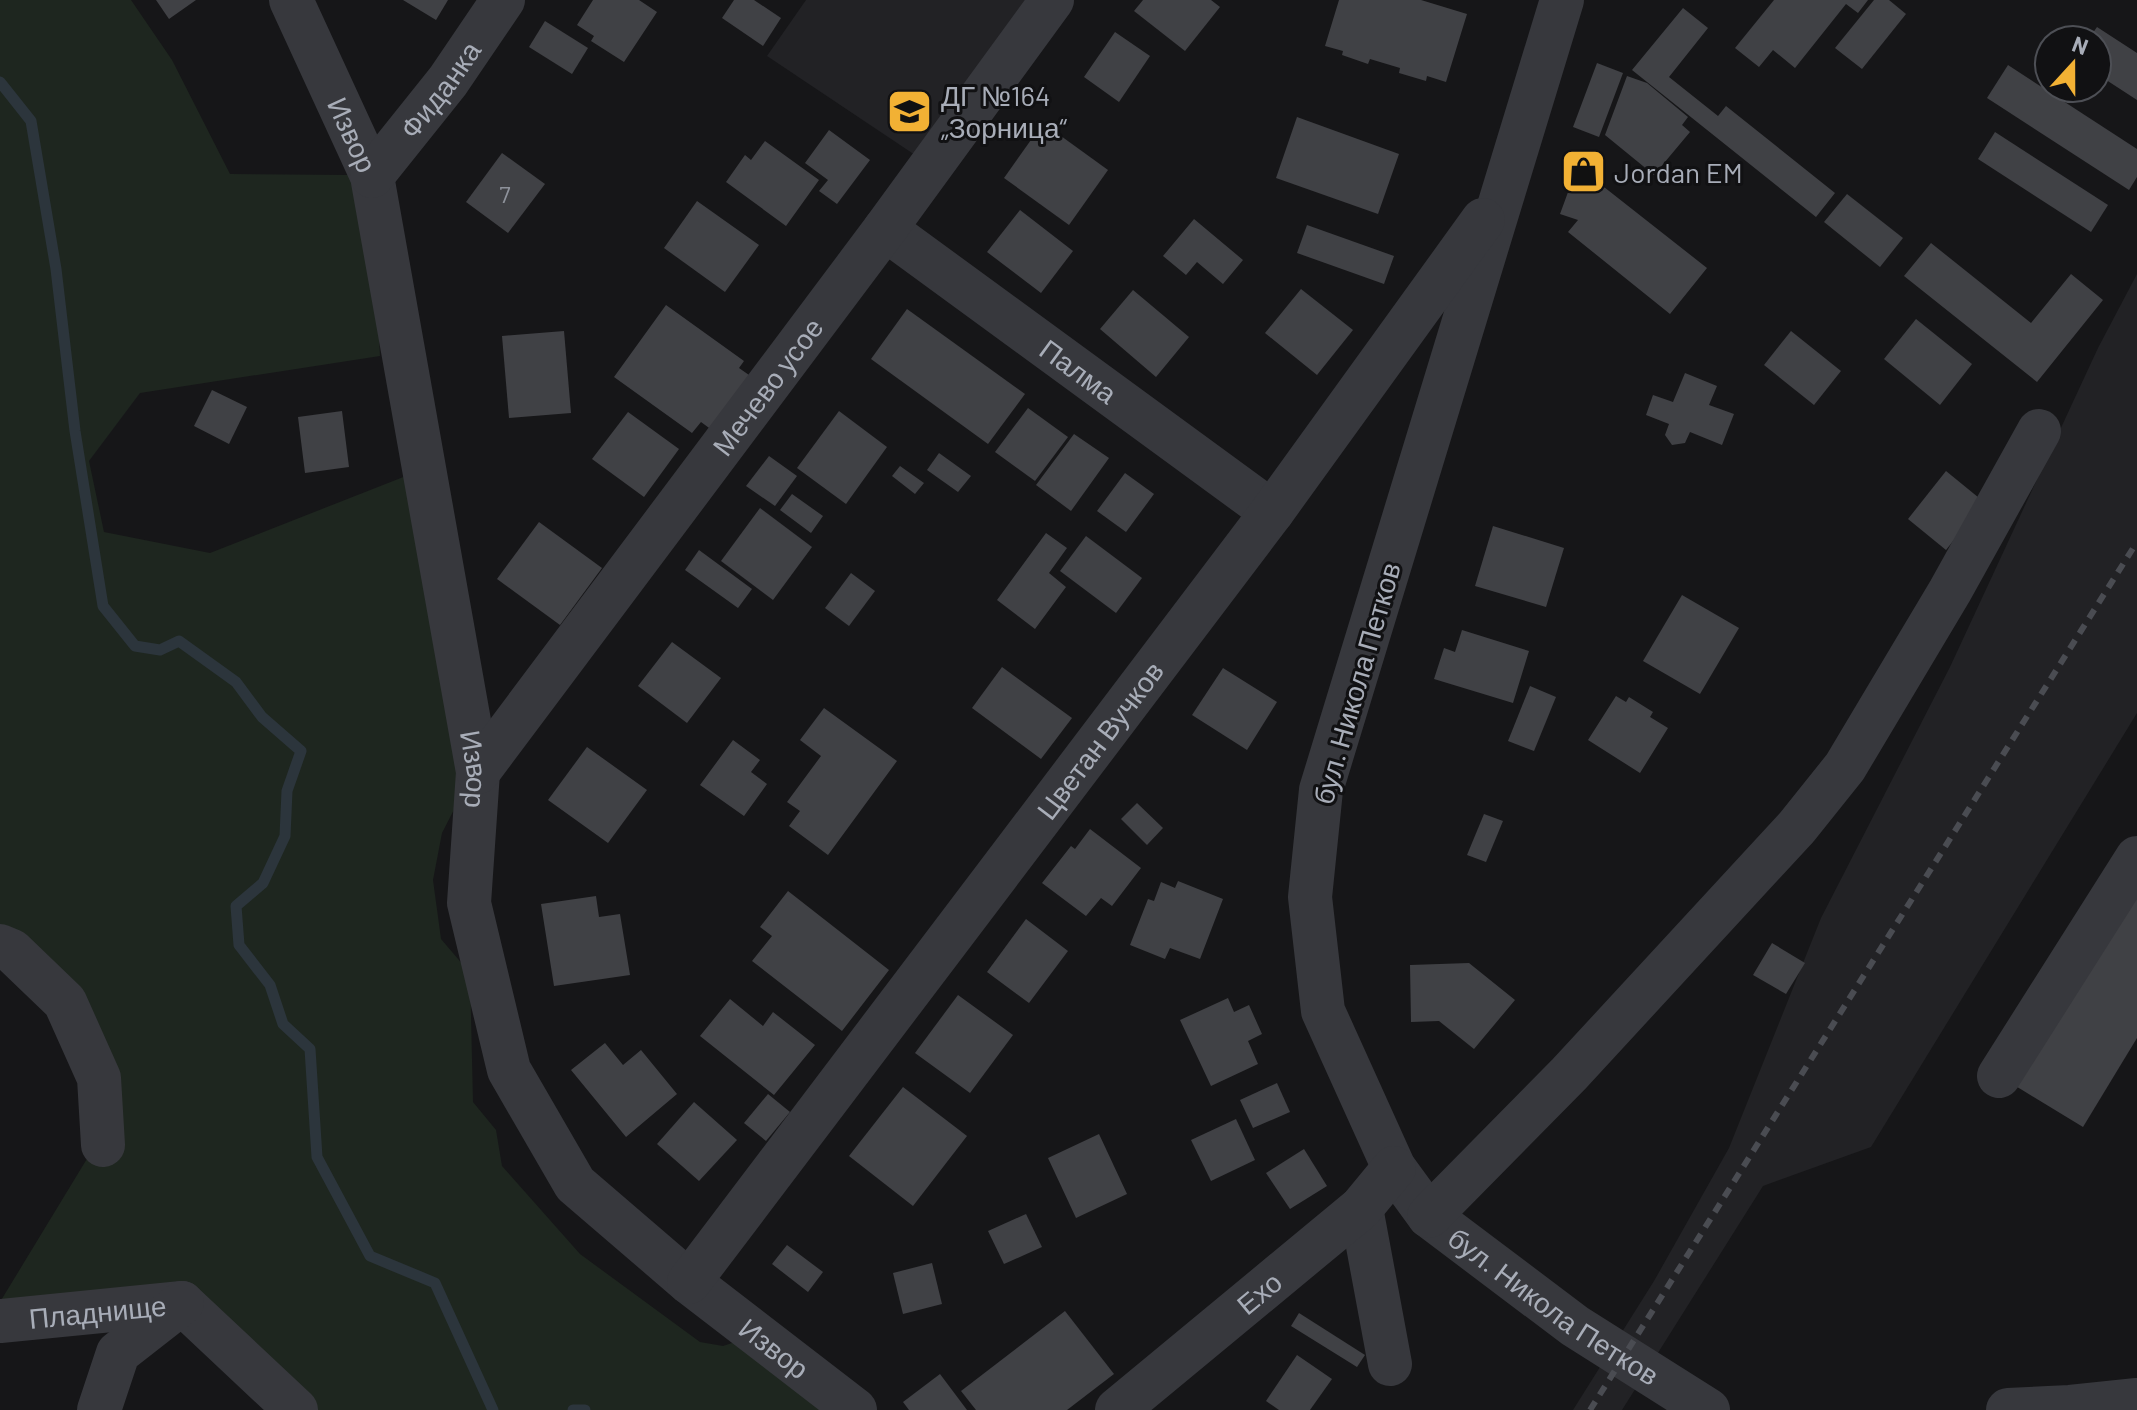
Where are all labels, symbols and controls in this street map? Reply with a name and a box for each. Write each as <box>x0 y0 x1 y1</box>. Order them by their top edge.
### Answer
north arrow <box>2033 24 2113 104</box>
text: N <box>2069 30 2092 59</box>
street label: Фиданка <box>392 34 487 145</box>
place label: ДГ №164 „Зорница“ <box>941 78 1067 144</box>
school or university icon: ДГ №164 „Зорница“ <box>886 87 934 135</box>
street label: Извор <box>321 92 385 177</box>
shop icon: Jordan EM <box>1559 148 1607 196</box>
place label: Jordan EM <box>1614 155 1743 189</box>
house number: 7 <box>499 179 511 208</box>
street label: Мечево усое <box>704 311 830 462</box>
street label: Палма <box>1034 331 1124 410</box>
street label: бул. Никола Петков <box>1305 558 1407 808</box>
street label: Цветан Вучков <box>1029 654 1170 826</box>
street label: Извор <box>454 727 496 809</box>
street label: бул. Никола Петков <box>1442 1220 1666 1392</box>
street label: Ехо <box>1229 1264 1288 1321</box>
street label: Пладнище <box>27 1288 168 1335</box>
street label: Извор <box>733 1310 816 1385</box>

